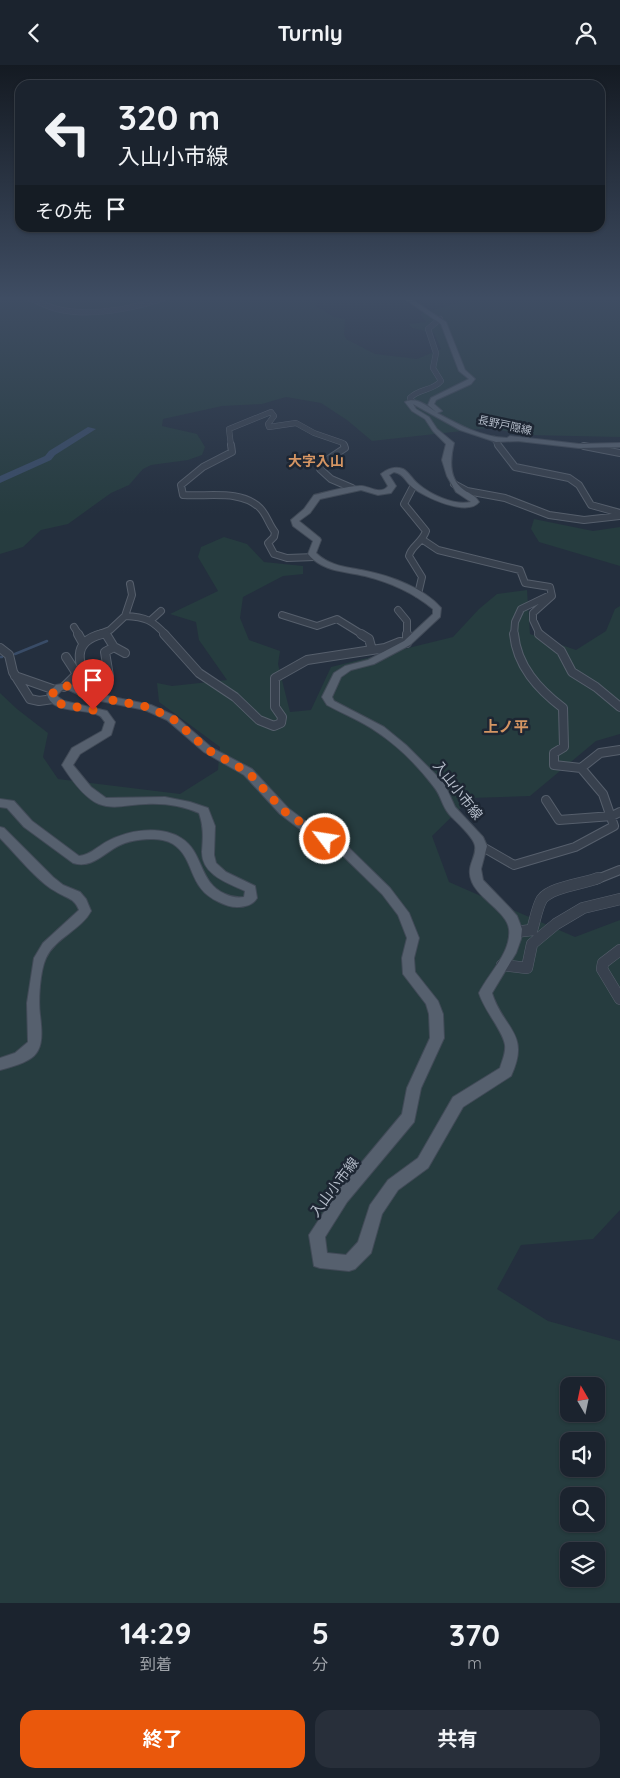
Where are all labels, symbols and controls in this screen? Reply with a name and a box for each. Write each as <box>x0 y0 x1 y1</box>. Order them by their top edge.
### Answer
icon: back <box>20 19 48 47</box>
text: Turnly <box>277 19 343 47</box>
icon: person <box>572 19 600 47</box>
text: 320 m <box>118 95 220 139</box>
icon: left <box>35 100 100 165</box>
text: 入山小市線 <box>118 142 228 170</box>
icon: arrive <box>102 195 130 223</box>
text: その先 <box>35 199 92 223</box>
street label: 長野戸隠線 <box>477 412 533 438</box>
district label: 大字入山 <box>288 452 344 470</box>
pin <box>72 659 114 710</box>
icon: arrive <box>79 666 107 694</box>
district label: 上ノ平 <box>483 717 529 736</box>
street label: 入山小市線 <box>429 757 487 823</box>
position arrow <box>298 812 350 864</box>
street label: 入山小市線 <box>306 1154 362 1220</box>
north arrow <box>560 1377 605 1423</box>
map controls <box>560 1377 605 1587</box>
button: sound <box>560 1432 605 1477</box>
button: search <box>560 1487 605 1532</box>
button: layers <box>560 1542 605 1587</box>
text: 14:29 <box>120 1614 192 1652</box>
text: 5 <box>312 1614 329 1652</box>
text: 370 <box>449 1616 500 1654</box>
text: m <box>467 1653 482 1673</box>
text: 到着 <box>140 1654 172 1674</box>
text: 分 <box>312 1654 328 1674</box>
button: 終了 <box>20 1710 305 1768</box>
button: 共有 <box>315 1710 600 1768</box>

